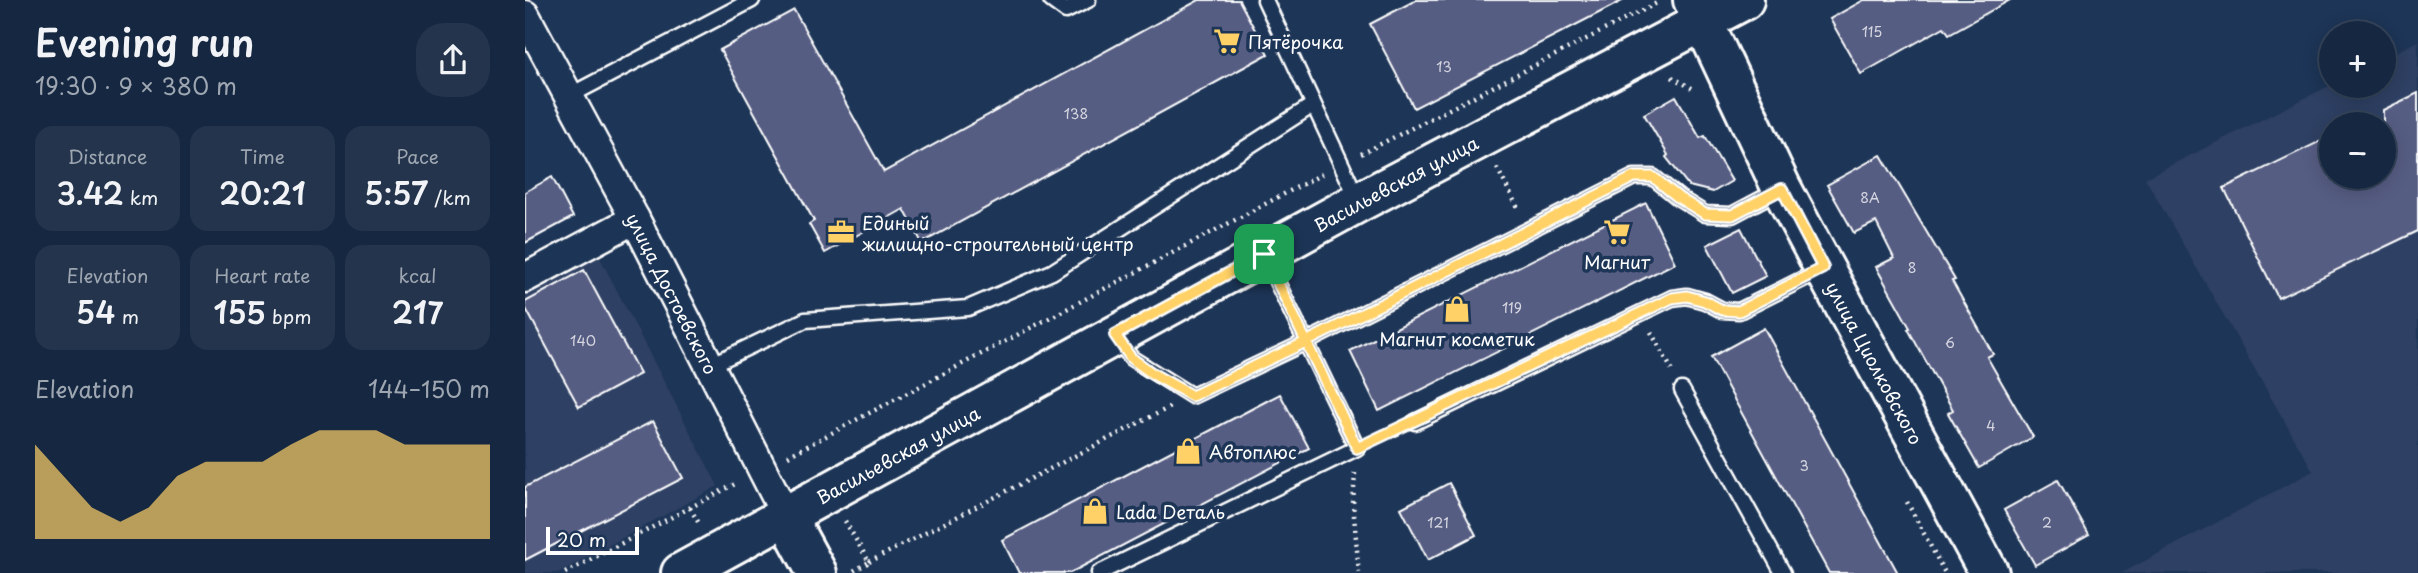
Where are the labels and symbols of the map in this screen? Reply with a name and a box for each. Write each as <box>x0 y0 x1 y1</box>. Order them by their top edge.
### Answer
house number: 115 <box>1862 21 1882 42</box>
supermarket icon: Пятёрочка <box>1212 26 1242 56</box>
place label: Пятёрочка <box>1248 28 1344 55</box>
house number: 13 <box>1436 56 1452 77</box>
house number: 138 <box>1064 103 1088 124</box>
street label: Васильевская улица <box>1308 128 1483 238</box>
house number: 8А <box>1860 187 1880 208</box>
street label: улица Достоевского <box>620 208 725 379</box>
place label: Единый жилищно-строительный центр <box>861 209 1134 257</box>
office icon: Единый жилищно-строительный центр <box>826 217 856 247</box>
supermarket icon: Магнит <box>1602 217 1632 247</box>
pin <box>1234 224 1294 284</box>
place label: Магнит <box>1584 248 1651 275</box>
house number: 8 <box>1908 257 1916 278</box>
street label: улица Циолковского <box>1820 276 1930 449</box>
shop icon: Магнит косметик <box>1442 294 1472 324</box>
house number: 119 <box>1502 297 1522 318</box>
place label: Магнит косметик <box>1379 325 1535 352</box>
house number: 140 <box>570 330 596 351</box>
house number: 6 <box>1945 332 1955 353</box>
street label: Васильевская улица <box>811 398 985 510</box>
house number: 4 <box>1986 415 1996 436</box>
shop icon: Автоплюс <box>1173 436 1203 466</box>
place label: Автоплюс <box>1209 438 1296 465</box>
house number: 3 <box>1799 455 1809 476</box>
shop icon: Lada Dеталь <box>1080 496 1110 526</box>
place label: Lada Dеталь <box>1116 498 1225 525</box>
house number: 121 <box>1427 512 1449 533</box>
house number: 2 <box>2042 512 2052 533</box>
scale bar <box>546 524 639 556</box>

